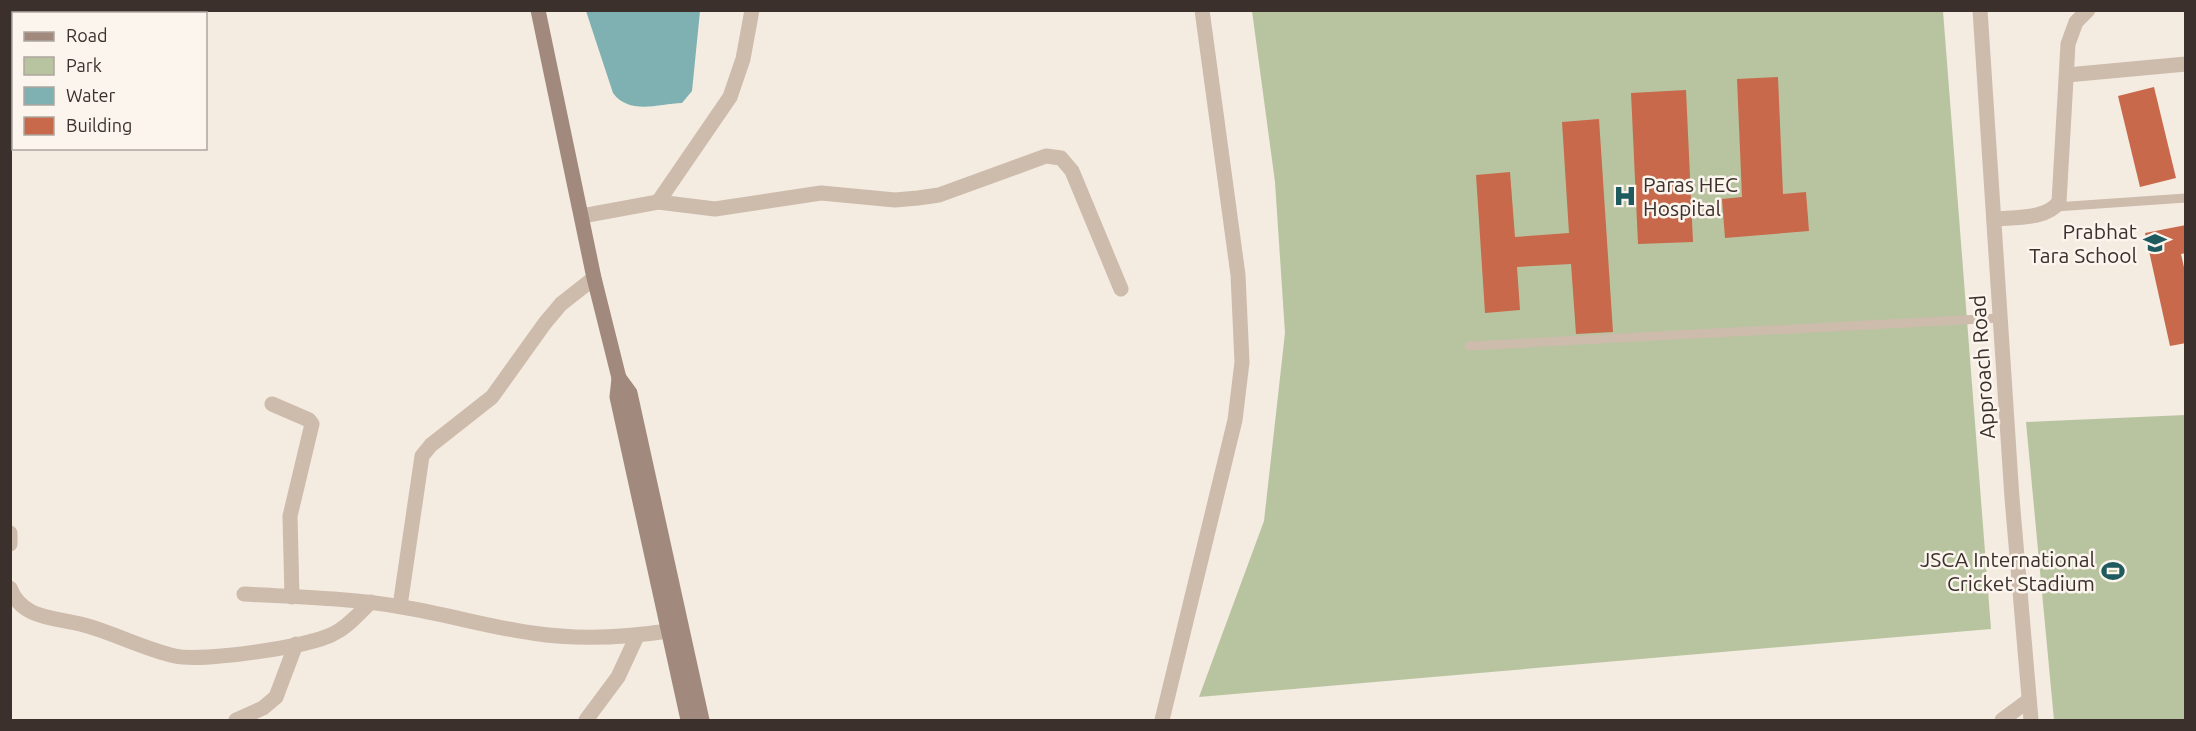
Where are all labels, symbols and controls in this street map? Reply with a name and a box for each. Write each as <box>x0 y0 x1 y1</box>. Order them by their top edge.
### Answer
legend <box>12 12 207 150</box>
text: Road <box>66 25 108 45</box>
text: Park <box>66 55 102 75</box>
text: Water <box>66 85 116 105</box>
text: Building <box>66 115 132 135</box>
place label: Paras HEC Hospital <box>1643 172 1738 220</box>
hospital icon: Paras HEC Hospital <box>1612 183 1638 209</box>
place label: Prabhat Tara School <box>2029 219 2137 267</box>
school or university icon: Prabhat Tara School <box>2142 230 2168 256</box>
street label: Approach Road <box>1965 294 1999 440</box>
place label: JSCA International Cricket Stadium <box>1920 547 2095 595</box>
sports icon: JSCA International Cricket Stadium <box>2100 558 2126 584</box>

